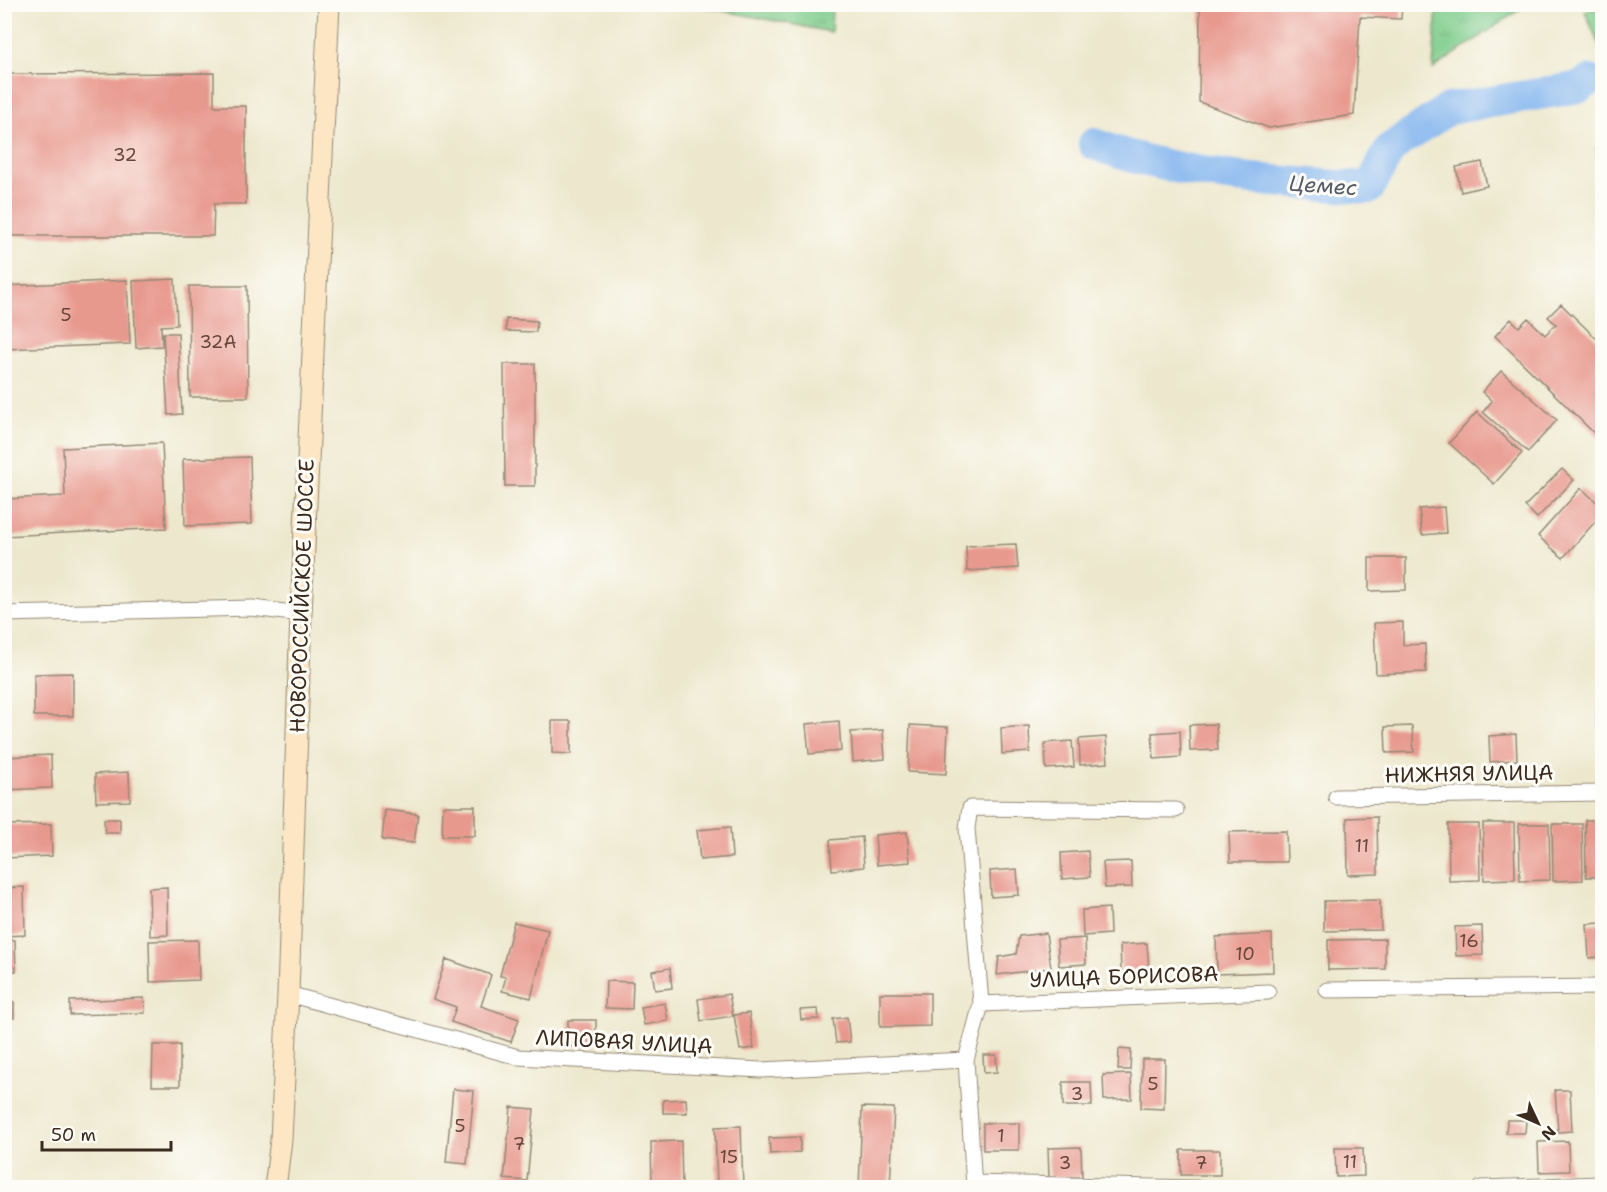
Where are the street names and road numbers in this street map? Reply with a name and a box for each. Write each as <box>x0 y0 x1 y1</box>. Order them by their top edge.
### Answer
street label: НОВОРОССИЙСКОЕ ШОССЕ <box>283 458 321 734</box>
street label: НИЖНЯЯ УЛИЦА <box>1384 759 1554 789</box>
street label: УЛИЦА БОРИСОВА <box>1029 960 1219 994</box>
street label: ЛИПОВАЯ УЛИЦА <box>535 1023 713 1061</box>

